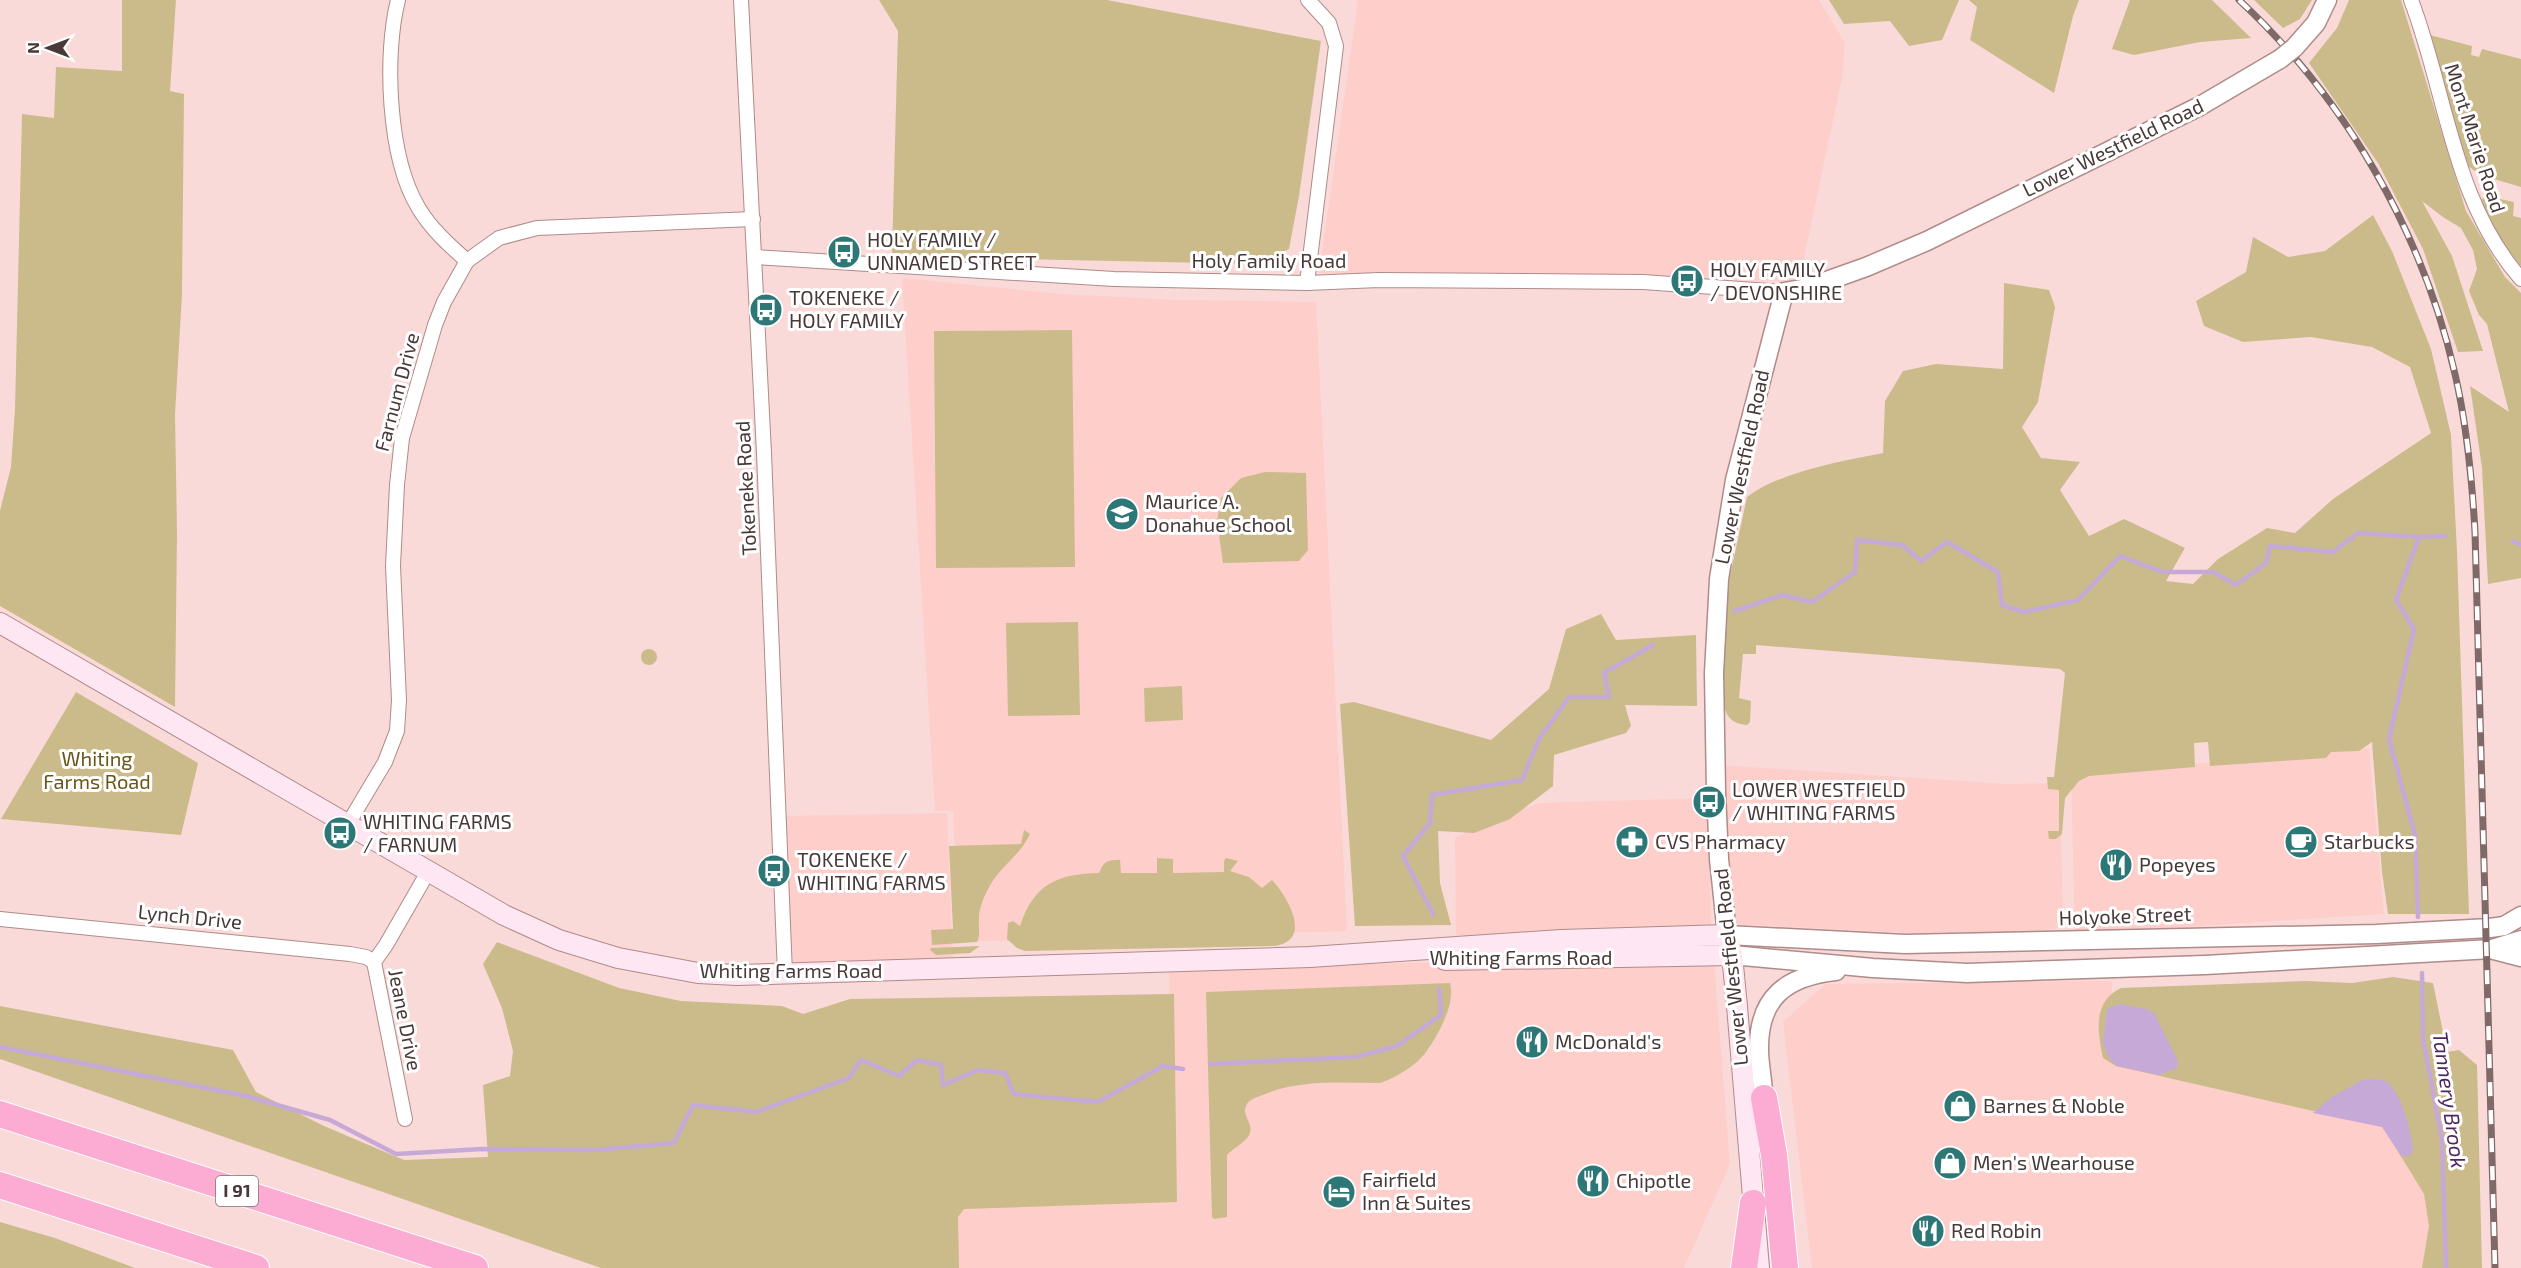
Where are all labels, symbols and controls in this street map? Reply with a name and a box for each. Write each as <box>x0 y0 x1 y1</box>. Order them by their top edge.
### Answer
north arrow <box>18 18 78 78</box>
text: N <box>23 42 42 54</box>
street label: Mont Marie Road <box>2441 60 2511 215</box>
street label: Lower Westfield Road <box>2018 93 2207 201</box>
place label: HOLY FAMILY / UNNAMED STREET <box>867 227 1037 274</box>
bus stop icon: HOLY FAMILY / UNNAMED STREET <box>826 234 862 270</box>
street label: Holy Family Road <box>1192 248 1346 272</box>
place label: HOLY FAMILY / DEVONSHIRE <box>1710 257 1842 304</box>
bus stop icon: HOLY FAMILY / DEVONSHIRE <box>1669 263 1705 299</box>
place label: TOKENEKE / HOLY FAMILY <box>789 285 905 332</box>
bus stop icon: TOKENEKE / HOLY FAMILY <box>748 292 784 328</box>
street label: Farnum Drive <box>369 330 423 454</box>
street label: Lower Westfield Road <box>1709 367 1773 566</box>
street label: Tokeneke Road <box>729 420 761 556</box>
place label: Maurice A. Donahue School <box>1145 489 1292 536</box>
school or university icon: Maurice A. Donahue School <box>1104 496 1140 532</box>
park label: Whiting Farms Road <box>43 746 151 793</box>
place label: LOWER WESTFIELD / WHITING FARMS <box>1732 777 1906 824</box>
bus stop icon: LOWER WESTFIELD / WHITING FARMS <box>1691 784 1727 820</box>
place label: WHITING FARMS / FARNUM <box>363 809 512 856</box>
bus stop icon: WHITING FARMS / FARNUM <box>322 815 358 851</box>
pharmacy icon: CVS Pharmacy <box>1614 824 1650 860</box>
cafe icon: Starbucks <box>2283 824 2319 860</box>
place label: CVS Pharmacy <box>1655 829 1786 853</box>
place label: Starbucks <box>2324 829 2415 853</box>
place label: TOKENEKE / WHITING FARMS <box>797 847 946 894</box>
restaurant icon: Popeyes <box>2098 847 2134 883</box>
place label: Popeyes <box>2139 852 2216 876</box>
bus stop icon: TOKENEKE / WHITING FARMS <box>756 853 792 889</box>
street label: Lower Westfield Road <box>1708 867 1752 1067</box>
street label: Lynch Drive <box>137 899 243 933</box>
street label: Holyoke Street <box>2058 901 2192 929</box>
street label: Whiting Farms Road <box>1430 945 1612 969</box>
street label: Whiting Farms Road <box>700 958 882 982</box>
street label: Jeane Drive <box>384 967 428 1073</box>
restaurant icon: McDonald's <box>1514 1024 1550 1060</box>
place label: McDonald's <box>1555 1029 1661 1053</box>
water label: Tannery Brook <box>2428 1030 2472 1170</box>
shop icon: Barnes & Noble <box>1942 1088 1978 1124</box>
place label: Barnes & Noble <box>1983 1093 2125 1117</box>
shop icon: Men's Wearhouse <box>1932 1145 1968 1181</box>
place label: Men's Wearhouse <box>1973 1150 2135 1174</box>
restaurant icon: Chipotle <box>1575 1163 1611 1199</box>
place label: Fairfield Inn & Suites <box>1362 1167 1471 1214</box>
place label: Chipotle <box>1616 1168 1691 1192</box>
hotel icon: Fairfield Inn & Suites <box>1321 1174 1357 1210</box>
road number: I 91 <box>216 1176 258 1206</box>
restaurant icon: Red Robin <box>1910 1213 1946 1249</box>
place label: Red Robin <box>1951 1218 2042 1242</box>

